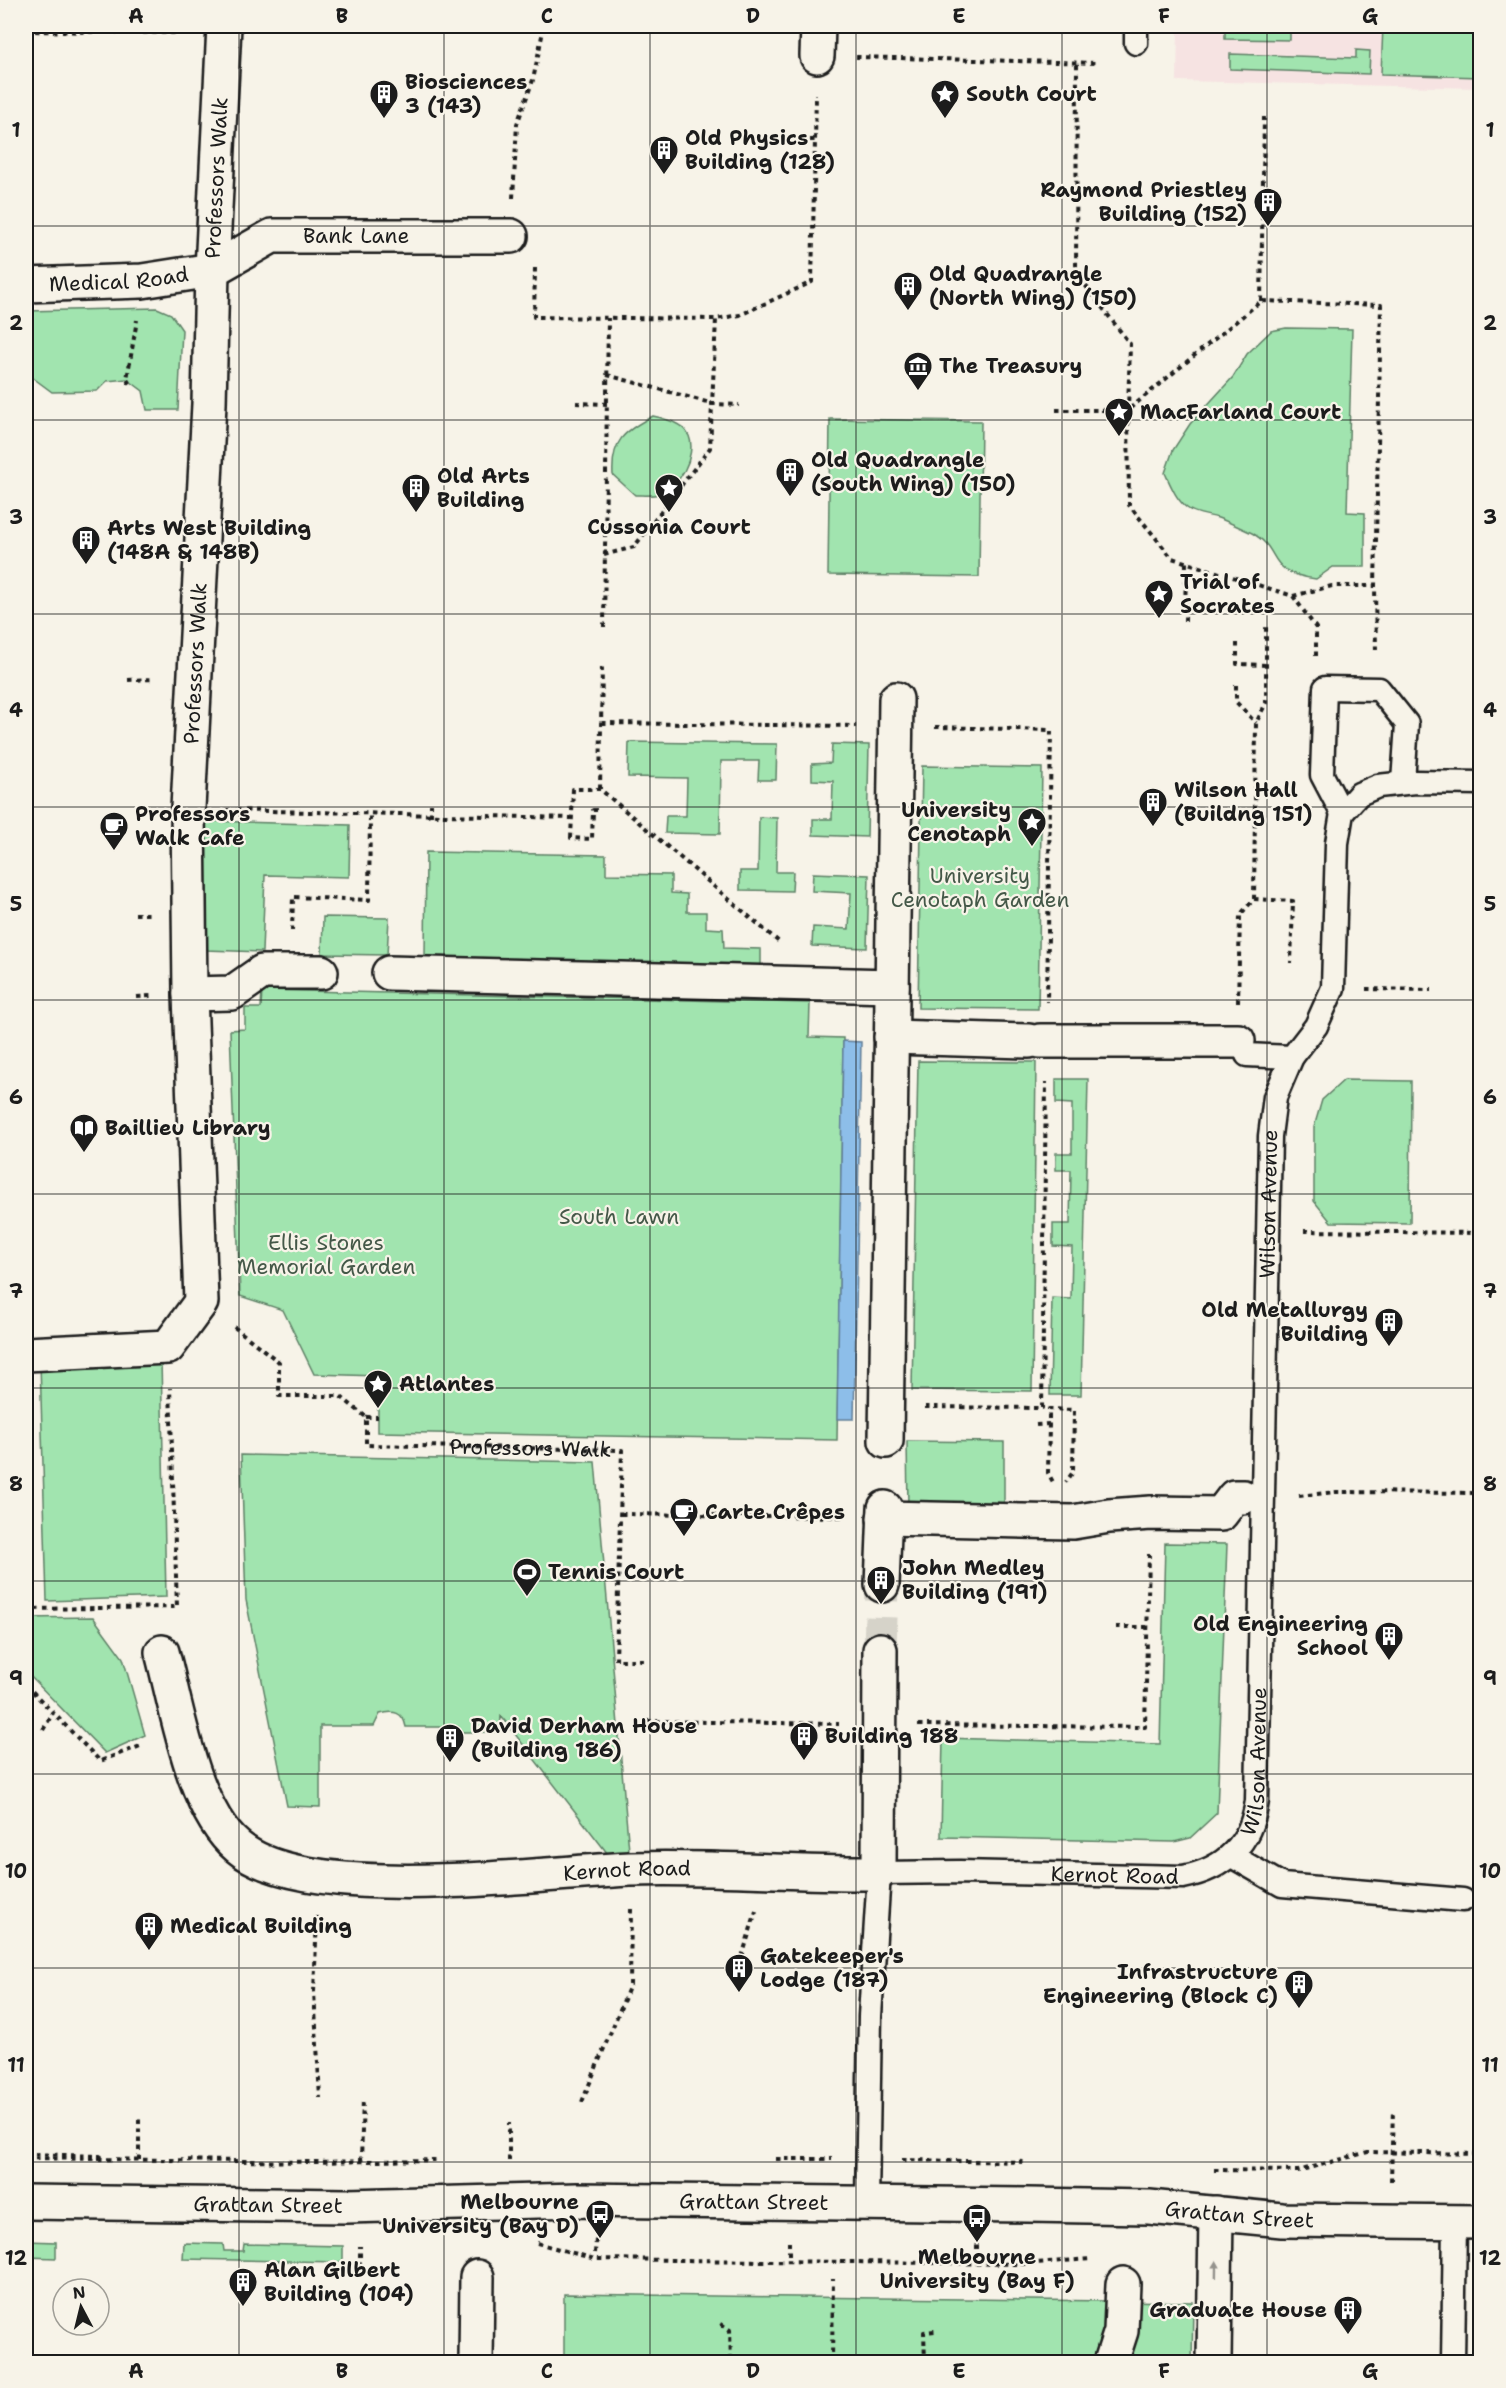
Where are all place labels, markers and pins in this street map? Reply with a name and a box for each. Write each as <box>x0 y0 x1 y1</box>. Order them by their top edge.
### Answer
place label: Biosciences 3 (143) <box>405 68 527 120</box>
building icon: Biosciences 3 (143) <box>368 78 400 120</box>
place icon: South Court <box>929 78 961 120</box>
place label: South Court <box>966 80 1097 108</box>
place label: Old Physics Building (128) <box>685 124 835 176</box>
building icon: Old Physics Building (128) <box>648 134 680 176</box>
place label: Raymond Priestley Building (152) <box>1040 176 1247 228</box>
building icon: Raymond Priestley Building (152) <box>1252 186 1284 228</box>
place label: Old Quadrangle (North Wing) (150) <box>929 260 1137 312</box>
building icon: Old Quadrangle (North Wing) (150) <box>892 270 924 312</box>
museum icon: The Treasury <box>902 350 934 392</box>
place label: The Treasury <box>939 352 1082 380</box>
place icon: MacFarland Court <box>1103 396 1135 438</box>
place label: MacFarland Court <box>1140 398 1341 426</box>
place label: Old Quadrangle (South Wing) (150) <box>811 446 1015 498</box>
building icon: Old Quadrangle (South Wing) (150) <box>774 456 806 498</box>
place label: Old Arts Building <box>437 462 530 514</box>
building icon: Old Arts Building <box>400 472 432 514</box>
place icon: Cussonia Court <box>653 472 685 514</box>
place label: Cussonia Court <box>587 513 751 541</box>
place label: Arts West Building (148A & 148B) <box>107 514 311 566</box>
building icon: Arts West Building (148A & 148B) <box>70 524 102 566</box>
place label: Trial of Socrates <box>1180 568 1275 620</box>
place icon: Trial of Socrates <box>1143 578 1175 620</box>
place label: Wilson Hall (Buildng 151) <box>1174 776 1313 828</box>
building icon: Wilson Hall (Buildng 151) <box>1137 786 1169 828</box>
place label: University Cenotaph <box>901 796 1011 848</box>
place label: Professors Walk Cafe <box>135 800 250 852</box>
place icon: University Cenotaph <box>1016 806 1048 848</box>
cafe icon: Professors Walk Cafe <box>98 810 130 852</box>
library icon: Baillieu Library <box>68 1112 100 1154</box>
place label: Baillieu Library <box>105 1114 271 1142</box>
place label: Old Metallurgy Building <box>1201 1296 1368 1348</box>
building icon: Old Metallurgy Building <box>1373 1306 1405 1348</box>
place icon: Atlantes <box>362 1368 394 1410</box>
place label: Atlantes <box>399 1370 494 1398</box>
cafe icon: Carte Crêpes <box>668 1496 700 1538</box>
place label: Carte Crêpes <box>705 1498 845 1526</box>
place label: John Medley Building (191) <box>902 1554 1047 1606</box>
sports icon: Tennis Court <box>511 1556 543 1598</box>
place label: Tennis Court <box>548 1558 684 1586</box>
building icon: John Medley Building (191) <box>865 1564 897 1606</box>
place label: Old Engineering School <box>1193 1610 1368 1662</box>
building icon: Old Engineering School <box>1373 1620 1405 1662</box>
place label: David Derham House (Building 186) <box>471 1712 697 1764</box>
building icon: Building 188 <box>788 1720 820 1762</box>
building icon: David Derham House (Building 186) <box>434 1722 466 1764</box>
place label: Building 188 <box>825 1722 959 1750</box>
building icon: Medical Building <box>133 1910 165 1952</box>
place label: Medical Building <box>170 1912 352 1940</box>
place label: Gatekeeper's Lodge (187) <box>760 1942 904 1994</box>
building icon: Gatekeeper's Lodge (187) <box>723 1952 755 1994</box>
place label: Infrastructure Engineering (Block C) <box>1043 1958 1278 2010</box>
building icon: Infrastructure Engineering (Block C) <box>1283 1968 1315 2010</box>
place label: Melbourne University (Bay D) <box>382 2188 579 2240</box>
bus stop icon: Melbourne University (Bay D) <box>584 2198 616 2240</box>
bus stop icon: Melbourne University (Bay F) <box>961 2202 993 2244</box>
place label: Melbourne University (Bay F) <box>879 2243 1075 2295</box>
place label: Alan Gilbert Building (104) <box>264 2256 414 2308</box>
building icon: Alan Gilbert Building (104) <box>227 2266 259 2308</box>
building icon: Graduate House <box>1332 2294 1364 2336</box>
place label: Graduate House <box>1149 2296 1327 2324</box>

